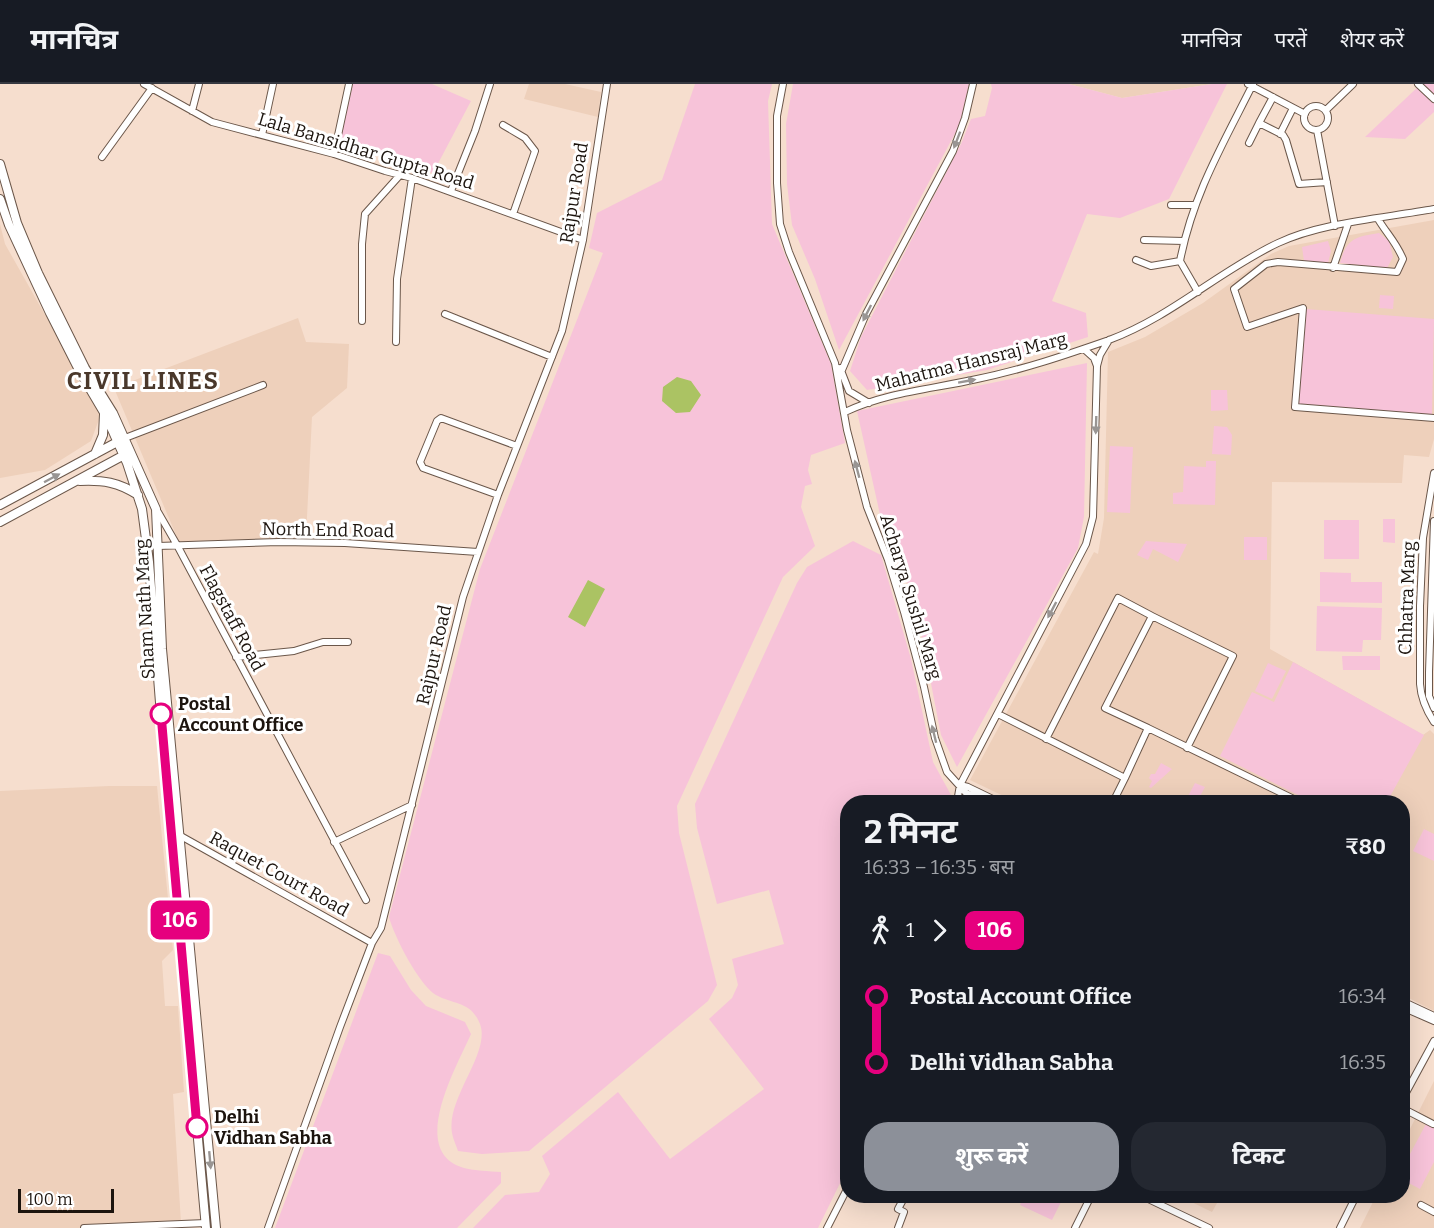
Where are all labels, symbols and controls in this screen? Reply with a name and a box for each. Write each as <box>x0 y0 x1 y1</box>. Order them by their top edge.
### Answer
text: मानचित्र <box>30 23 118 56</box>
text: मानचित्र <box>1182 27 1242 53</box>
text: परतें <box>1275 27 1307 53</box>
text: शेयर करें <box>1340 27 1404 53</box>
street label: Lala Bansidhar Gupta Road <box>255 108 477 194</box>
one-way arrow <box>952 131 961 149</box>
street label: Rajpur Road <box>555 141 593 245</box>
one-way arrow <box>862 305 872 322</box>
street label: Mahatma Hansraj Marg <box>873 328 1069 396</box>
district label: CIVIL LINES <box>67 367 219 395</box>
one-way arrow <box>958 376 977 385</box>
one-way arrow <box>1091 415 1101 434</box>
one-way arrow <box>852 459 862 478</box>
one-way arrow <box>43 473 60 482</box>
street label: Acharya Sushil Marg <box>875 512 947 682</box>
street label: North End Road <box>262 518 395 542</box>
street label: Sham Nath Marg <box>130 538 160 680</box>
street label: Chhatra Marg <box>1394 541 1420 655</box>
street label: Flagstaff Road <box>195 561 269 675</box>
one-way arrow <box>1047 602 1057 619</box>
street label: Rajpur Road <box>412 603 456 707</box>
place label: Postal Account Office <box>178 693 304 736</box>
marker: Postal Account Office <box>150 703 172 725</box>
one-way arrow <box>929 725 939 743</box>
text: 2 मिनट <box>864 812 958 852</box>
street label: Raquet Court Road <box>205 827 353 922</box>
text: ₹80 <box>1345 833 1386 860</box>
text: 16:33 – 16:35 · बस <box>864 855 1014 879</box>
line badge: 106 <box>146 900 214 940</box>
text: 106 <box>163 907 197 933</box>
icon: walk <box>864 914 897 947</box>
icon: forward <box>923 914 956 947</box>
text: 106 <box>977 917 1012 943</box>
text: 1 <box>906 918 914 942</box>
text: Postal Account Office <box>910 983 1132 1010</box>
text: 16:34 <box>1339 984 1386 1008</box>
text: Delhi Vidhan Sabha <box>910 1049 1113 1076</box>
text: 16:35 <box>1340 1050 1386 1074</box>
place label: Delhi Vidhan Sabha <box>214 1106 332 1149</box>
marker: Delhi Vidhan Sabha <box>186 1116 208 1138</box>
button: शुरू करें <box>864 1122 1119 1191</box>
button: टिकट <box>1131 1122 1386 1191</box>
one-way arrow <box>205 1151 215 1170</box>
scale bar <box>18 1186 114 1214</box>
text: 100 m <box>27 1190 72 1209</box>

